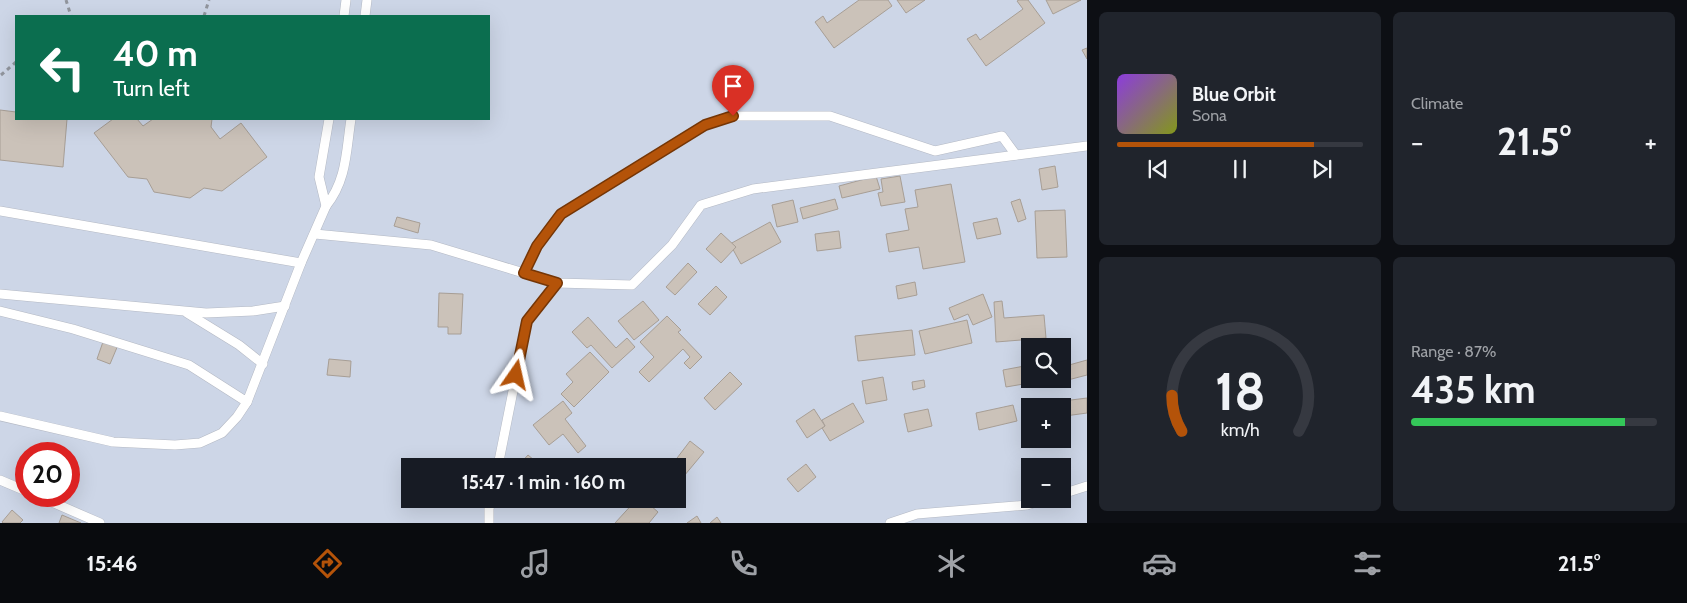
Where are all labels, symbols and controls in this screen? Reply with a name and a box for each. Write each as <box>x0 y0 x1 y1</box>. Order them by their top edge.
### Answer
text: 40 m <box>113 32 198 75</box>
icon: left <box>30 35 95 100</box>
pin <box>712 65 754 116</box>
icon: arrive <box>719 72 747 100</box>
text: Turn left <box>113 75 190 102</box>
text: Blue Orbit <box>1192 83 1276 106</box>
text: Climate <box>1411 94 1463 113</box>
text: Sona <box>1192 106 1227 125</box>
text: 21.5° <box>1497 118 1571 165</box>
text: − <box>1411 125 1423 159</box>
text: + <box>1645 125 1657 159</box>
icon: previous <box>1144 155 1172 183</box>
icon: pause <box>1226 155 1254 183</box>
icon: next <box>1308 155 1336 183</box>
map controls <box>1021 338 1071 508</box>
button: search <box>1021 338 1071 388</box>
text: Range · 87% <box>1411 342 1497 361</box>
position arrow <box>489 348 541 400</box>
text: 18 <box>1215 360 1265 423</box>
text: 435 km <box>1411 366 1536 413</box>
button: + <box>1021 398 1071 448</box>
text: km/h <box>1220 419 1260 440</box>
speed limit sign: 20 <box>15 442 80 507</box>
button: − <box>1021 458 1071 508</box>
text: 15:47 · 1 min · 160 m <box>462 471 625 494</box>
icon: directions <box>310 546 345 581</box>
icon: music <box>518 546 553 581</box>
icon: phone <box>726 546 761 581</box>
icon: climate <box>934 546 969 581</box>
icon: car <box>1142 546 1177 581</box>
icon: filters <box>1350 546 1385 581</box>
text: 15:46 <box>86 550 137 577</box>
text: 21.5° <box>1558 550 1600 577</box>

